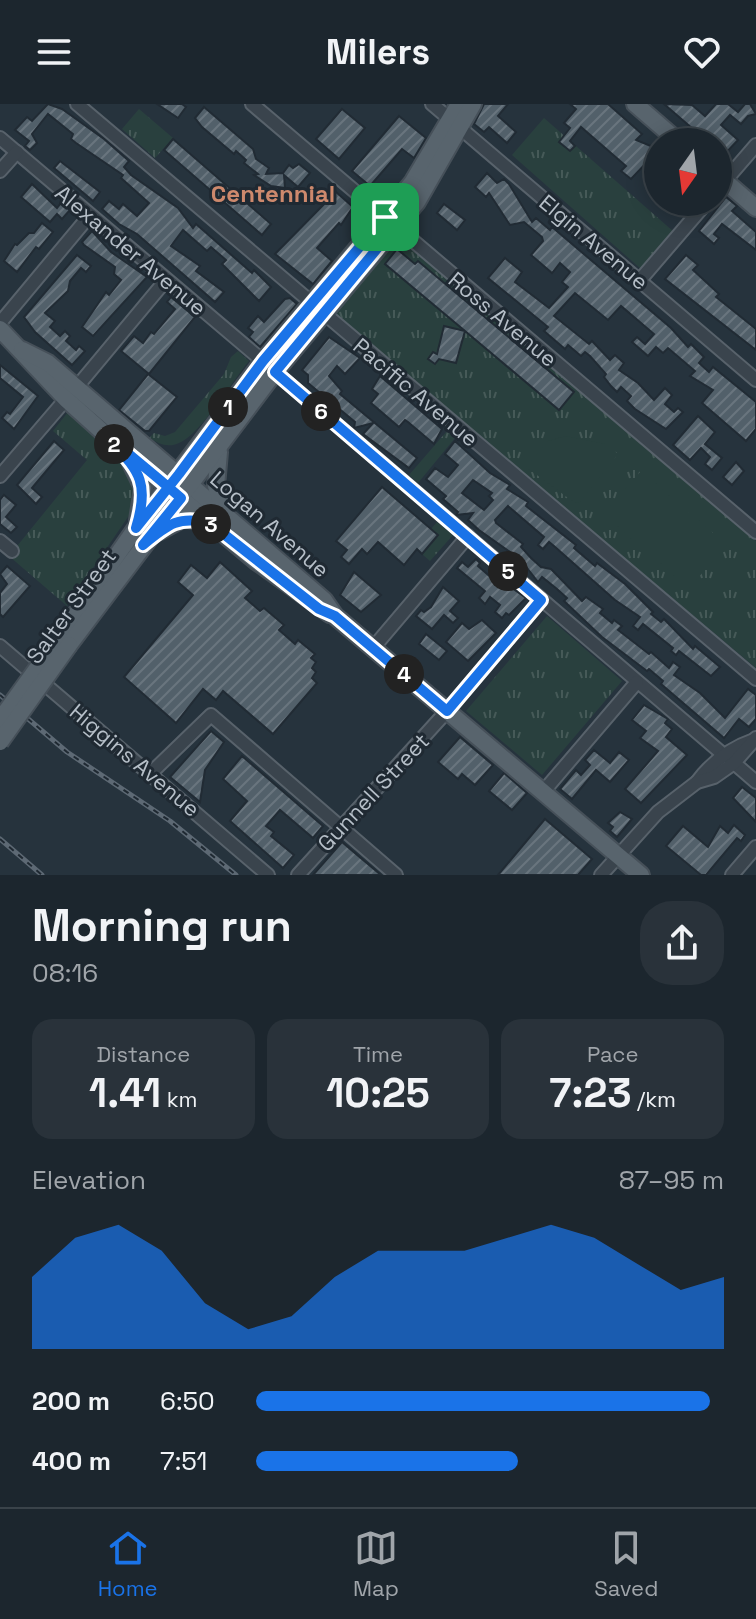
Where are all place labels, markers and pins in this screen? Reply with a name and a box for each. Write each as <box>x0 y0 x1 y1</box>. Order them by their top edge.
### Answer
pin <box>351 183 419 251</box>
pin: 1 <box>208 387 248 427</box>
pin: 6 <box>301 391 341 431</box>
pin: 2 <box>94 424 134 464</box>
pin: 3 <box>191 504 231 544</box>
pin: 5 <box>488 551 528 591</box>
pin: 4 <box>384 654 424 694</box>

